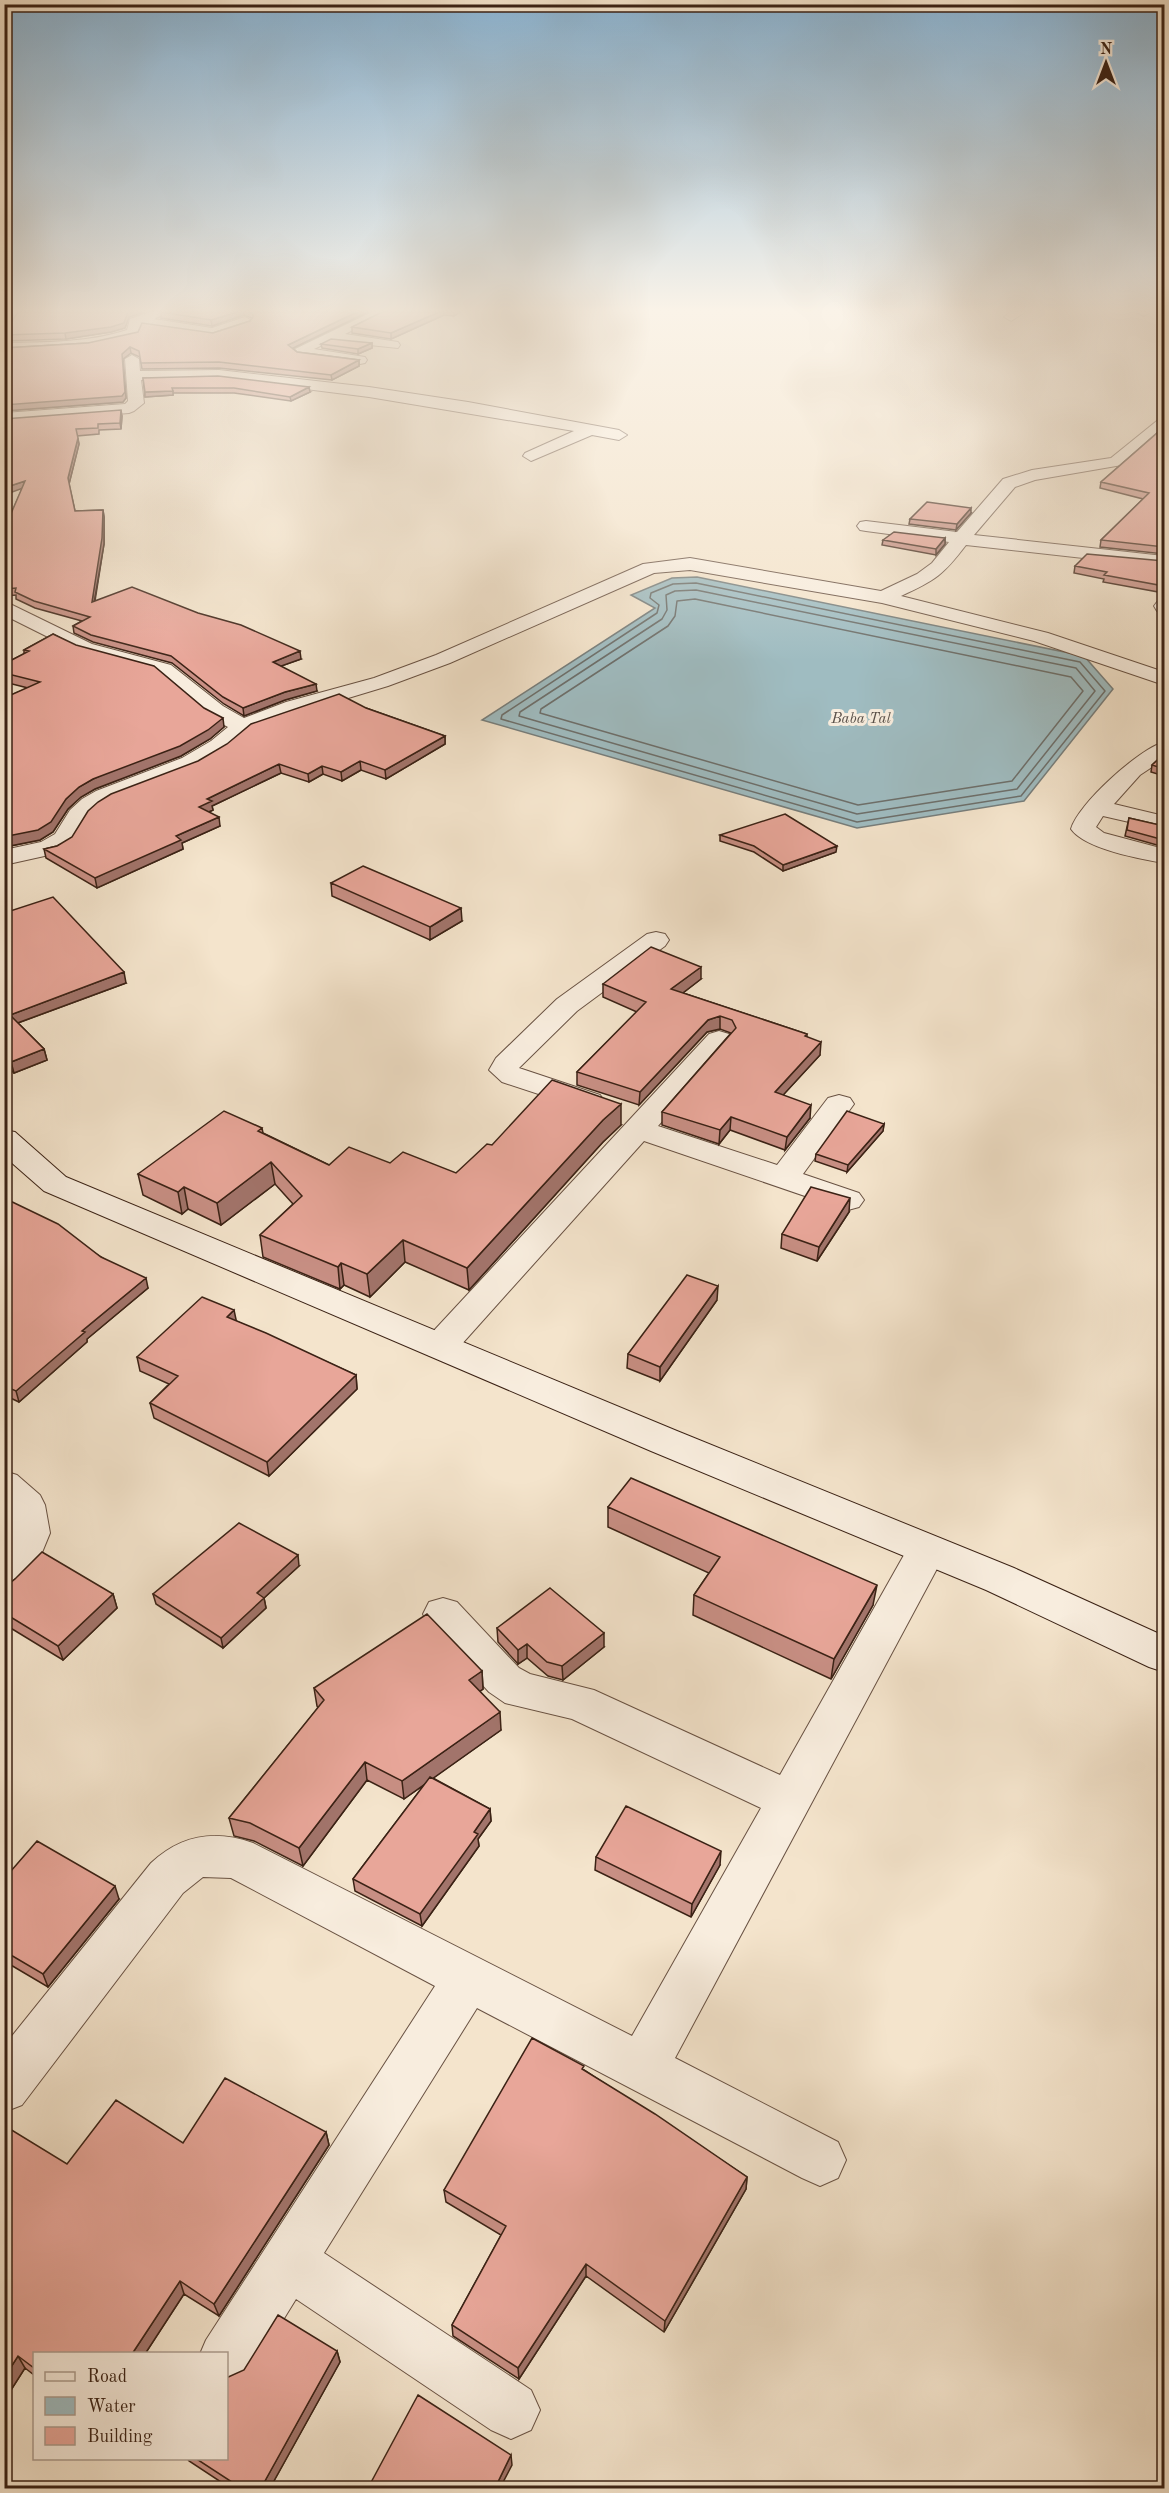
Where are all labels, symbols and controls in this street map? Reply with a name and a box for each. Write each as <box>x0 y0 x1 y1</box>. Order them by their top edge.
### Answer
north arrow <box>1076 33 1136 93</box>
text: N <box>1100 42 1113 58</box>
water label: Baba Tal <box>830 712 891 727</box>
legend <box>33 2352 228 2460</box>
text: Road <box>87 2368 127 2386</box>
text: Water <box>87 2398 136 2416</box>
text: Building <box>87 2428 153 2446</box>

